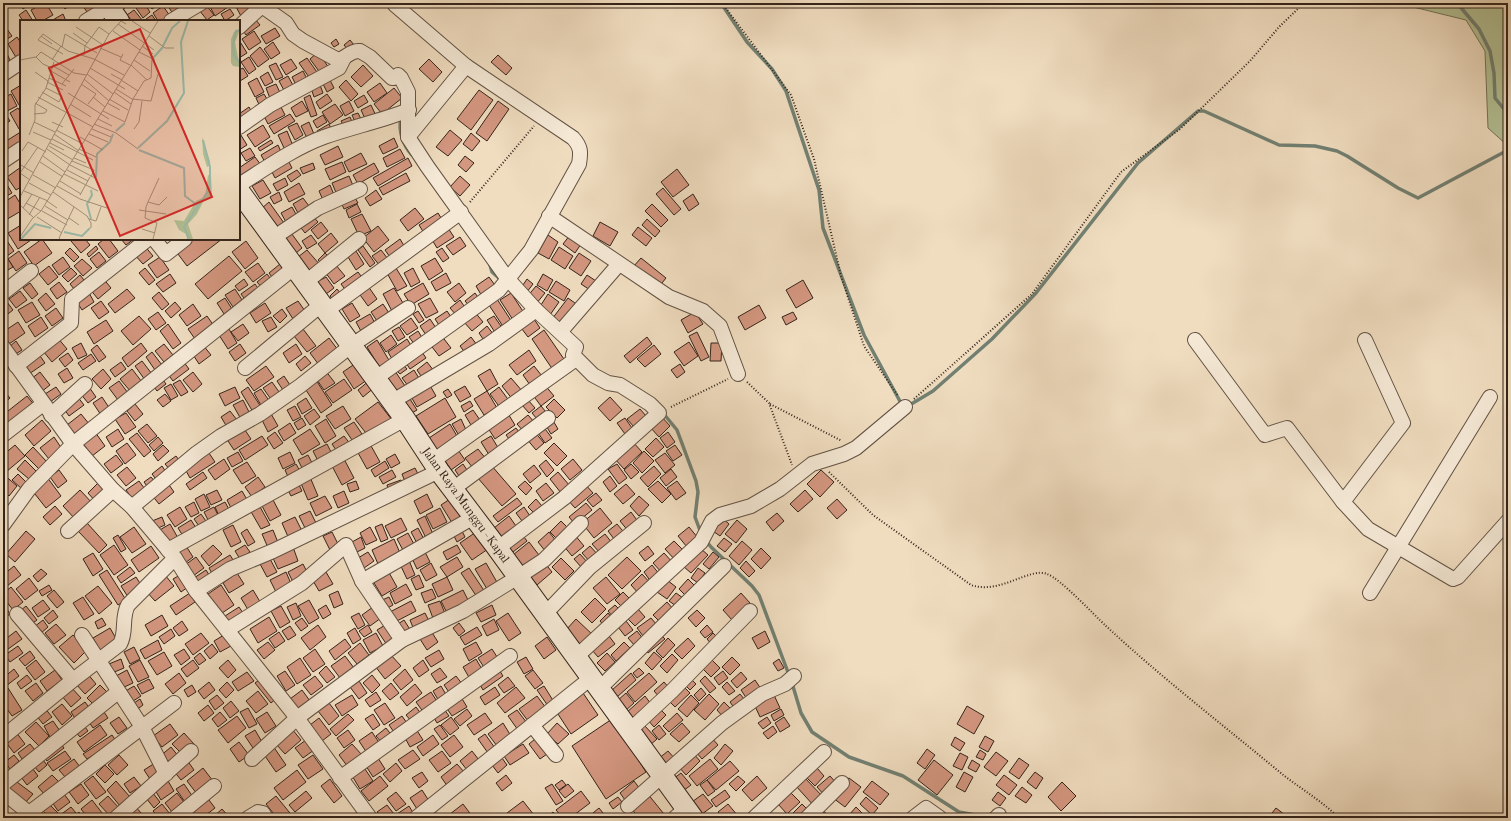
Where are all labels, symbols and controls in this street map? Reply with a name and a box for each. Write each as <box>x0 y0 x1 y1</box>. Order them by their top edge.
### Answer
inset map <box>20 20 240 240</box>
street label: Jalan Raya Munggu - Kapal <box>419 444 513 566</box>

